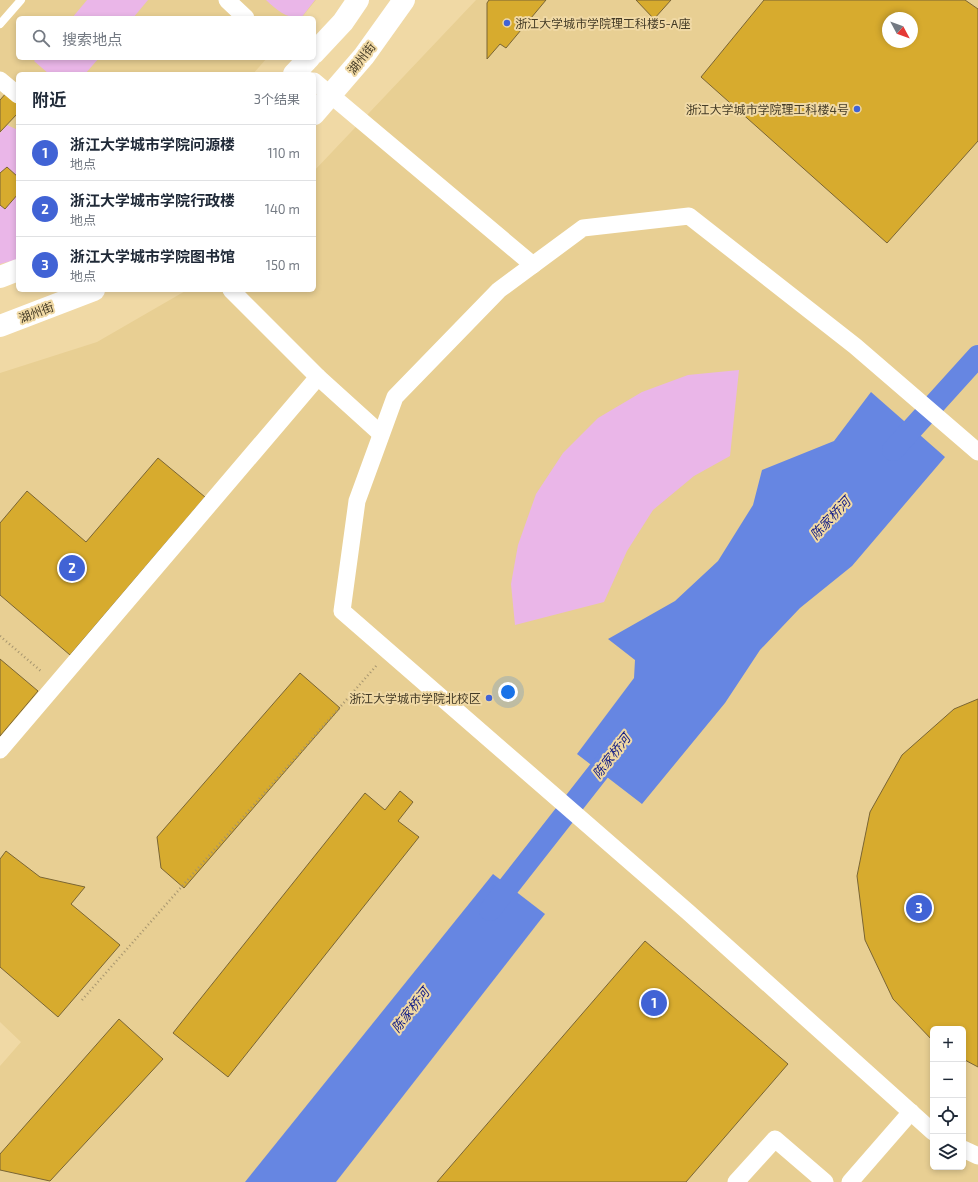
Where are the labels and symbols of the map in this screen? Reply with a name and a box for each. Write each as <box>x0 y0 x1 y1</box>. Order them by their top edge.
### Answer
north arrow <box>882 12 918 48</box>
place label: 浙江大学城市学院理工科楼5-A座 <box>515 16 690 30</box>
marker: 浙江大学城市学院理工科楼5-A座 <box>502 18 512 28</box>
street label: 湖州街 <box>344 40 378 76</box>
place label: 浙江大学城市学院理工科楼4号 <box>686 102 849 116</box>
marker: 浙江大学城市学院理工科楼4号 <box>852 104 862 114</box>
street label: 湖州街 <box>17 299 55 325</box>
water label: 陈家桥河 <box>806 491 856 542</box>
pin: 2 <box>59 553 85 583</box>
your location <box>498 682 518 702</box>
place label: 浙江大学城市学院北校区 <box>349 691 481 705</box>
marker: 浙江大学城市学院北校区 <box>484 693 494 703</box>
water label: 陈家桥河 <box>589 728 635 781</box>
pin: 3 <box>906 893 932 923</box>
water label: 陈家桥河 <box>388 982 434 1035</box>
pin: 1 <box>641 988 667 1018</box>

